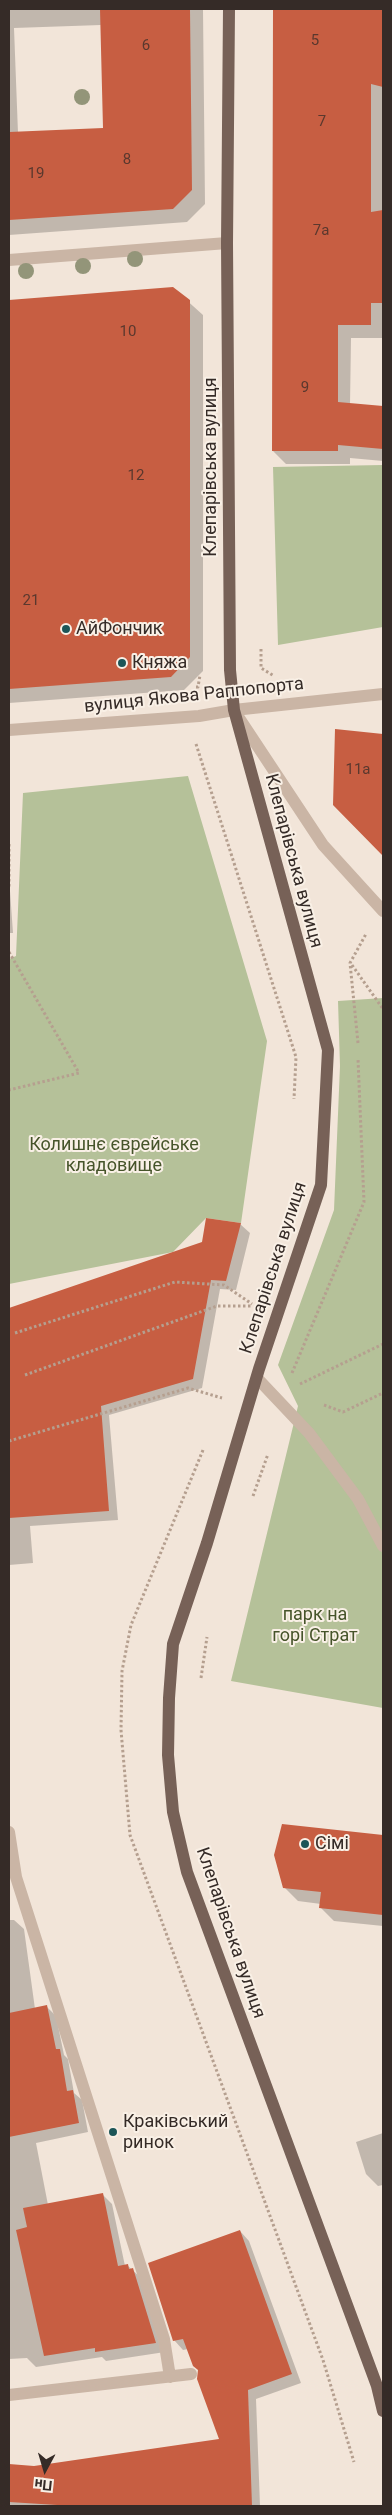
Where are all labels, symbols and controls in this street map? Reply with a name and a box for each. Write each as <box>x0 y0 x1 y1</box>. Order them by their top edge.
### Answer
house number: 5 <box>311 32 319 50</box>
house number: 6 <box>142 37 150 55</box>
house number: 7 <box>318 113 326 131</box>
house number: 8 <box>123 151 131 169</box>
house number: 19 <box>28 165 44 183</box>
house number: 7а <box>313 222 329 240</box>
house number: 10 <box>120 323 136 341</box>
street label: Клепарівська вулиця <box>200 377 222 557</box>
house number: 9 <box>301 379 309 397</box>
house number: 12 <box>128 467 144 485</box>
house number: 21 <box>23 592 39 610</box>
place label: АйФончик <box>76 618 163 640</box>
marker: АйФончик <box>60 623 72 635</box>
place label: Княжа <box>132 652 187 674</box>
marker: Княжа <box>116 657 128 669</box>
street label: вулиця Якова Раппопорта <box>83 674 305 718</box>
house number: 11а <box>345 761 371 779</box>
street label: Клепарівська вулиця <box>259 772 327 950</box>
park label: Колишнє єврейське кладовище <box>29 1134 199 1176</box>
street label: Клепарівська вулиця <box>236 1179 312 1357</box>
park label: парк на горі Страт <box>272 1604 358 1646</box>
place label: Сімі <box>315 1833 349 1855</box>
marker: Сімі <box>299 1838 311 1850</box>
street label: Клепарівська вулиця <box>191 1845 269 2021</box>
place label: Краківський ринок <box>123 2111 228 2154</box>
marker: Краківський ринок <box>107 2126 119 2138</box>
north arrow <box>20 2445 70 2495</box>
text: Пн <box>34 2476 53 2494</box>

